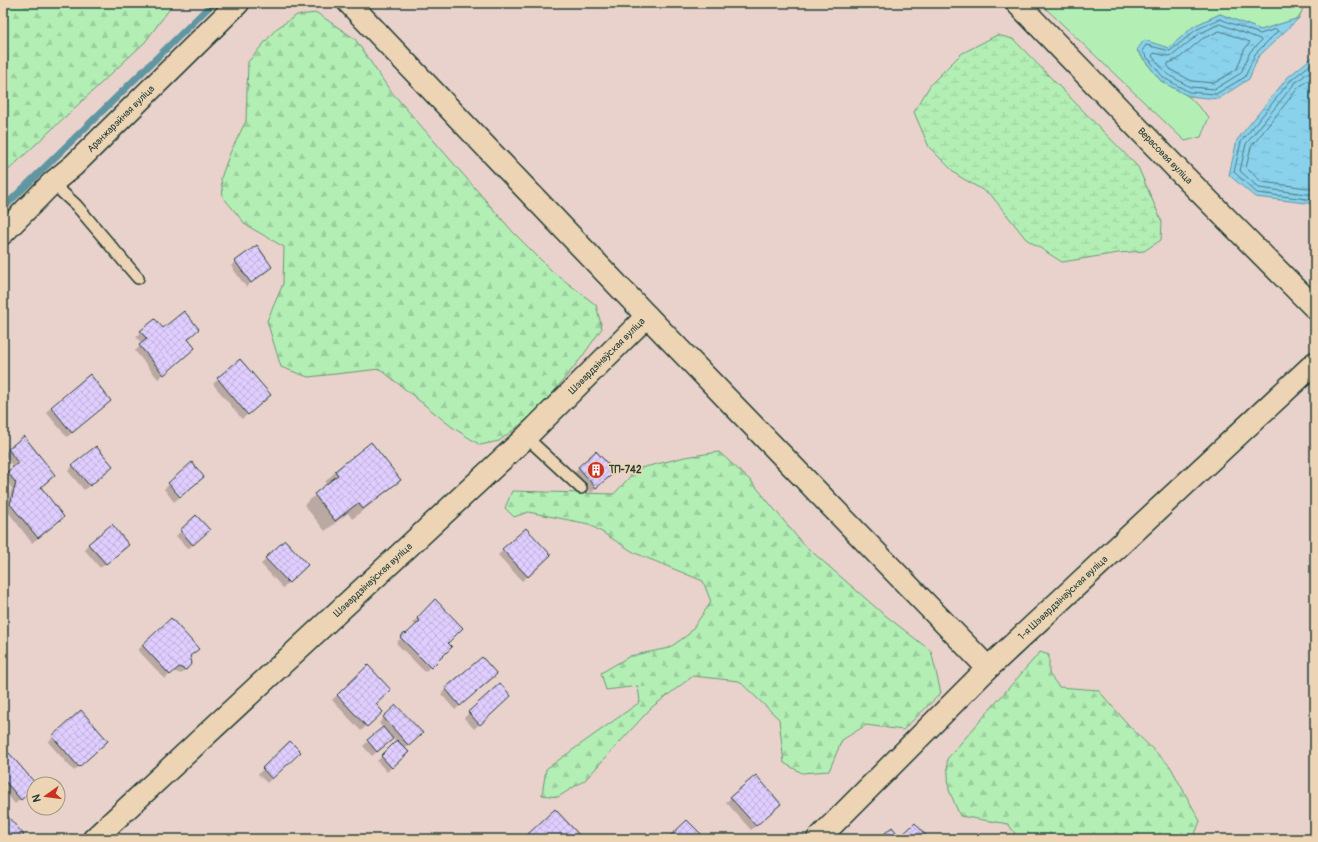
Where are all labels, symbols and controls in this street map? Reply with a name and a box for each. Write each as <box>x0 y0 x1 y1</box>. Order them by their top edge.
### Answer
street label: Аранжарэйная вуліца <box>85 83 157 155</box>
street label: Верасовая вуліца <box>1135 125 1195 187</box>
street label: Шэвардзінаўская вуліца <box>566 315 648 397</box>
building icon: ТП-742 <box>586 460 606 480</box>
place label: ТП-742 <box>608 464 642 476</box>
street label: Шэвардзінаўская вуліца <box>331 540 415 620</box>
street label: 1-я Шэвардзінаўская вуліца <box>1016 553 1111 643</box>
north arrow <box>26 776 66 816</box>
text: N <box>29 793 44 803</box>

